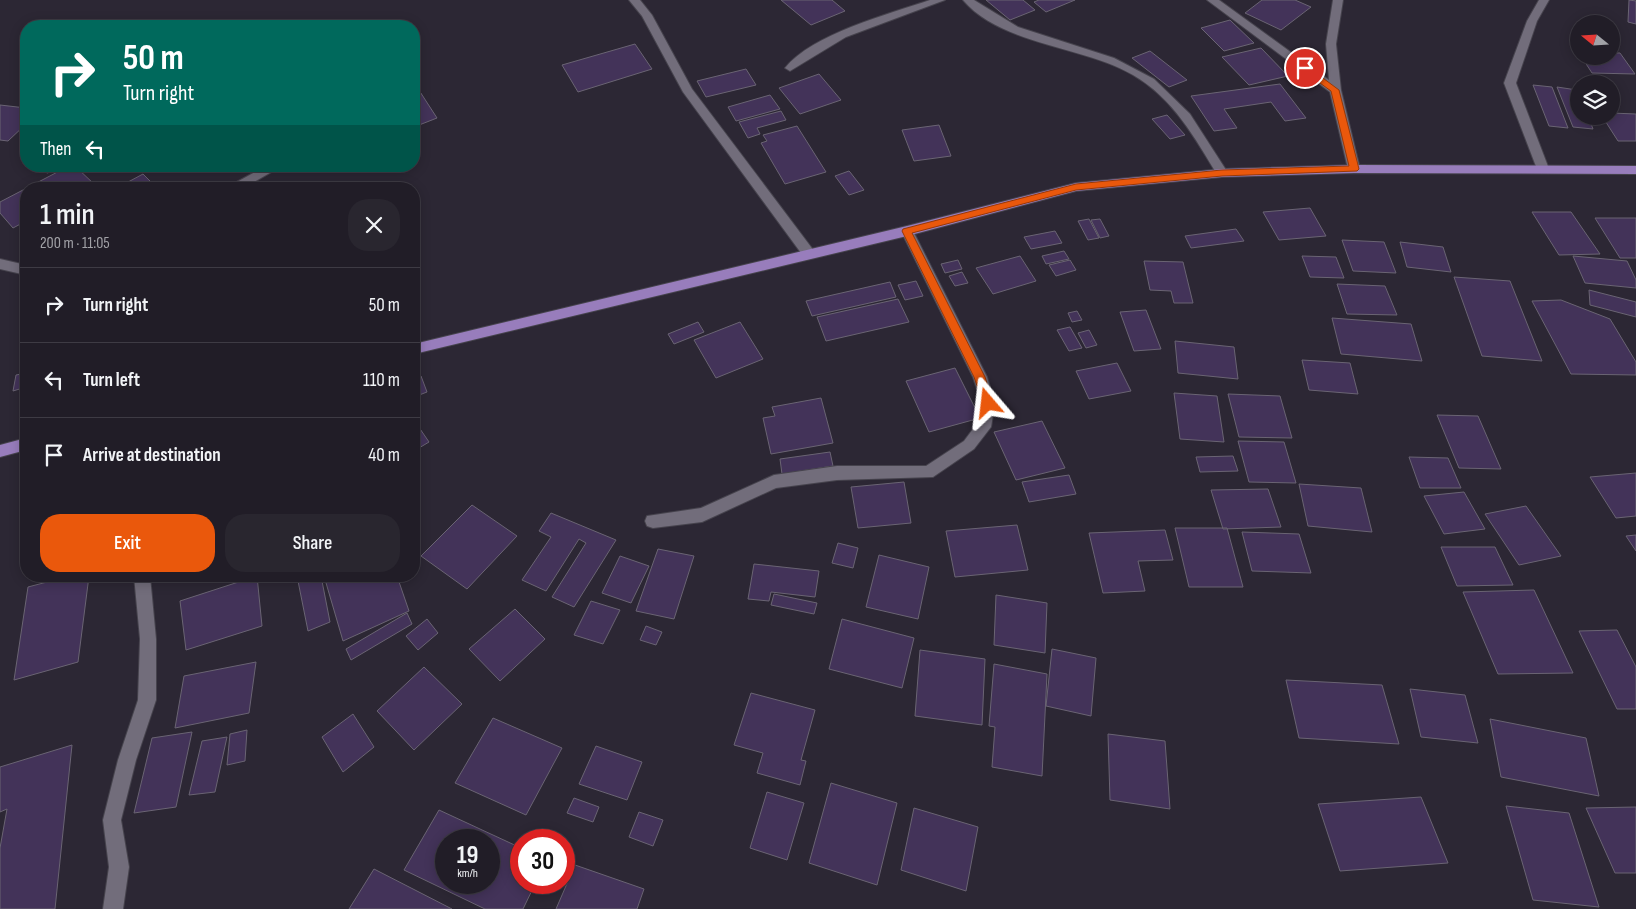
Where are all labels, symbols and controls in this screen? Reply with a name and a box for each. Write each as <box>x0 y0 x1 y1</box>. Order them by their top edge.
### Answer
north arrow <box>1570 15 1620 65</box>
map controls <box>1570 15 1620 125</box>
text: 50 m <box>123 37 184 80</box>
icon: right <box>40 40 105 105</box>
pin <box>1284 47 1326 89</box>
icon: arrive <box>1291 54 1319 82</box>
button: layers <box>1570 75 1620 125</box>
text: Turn right <box>123 80 194 107</box>
icon: left <box>81 135 109 163</box>
text: Then <box>40 138 71 161</box>
text: 1 min <box>40 197 95 233</box>
button: close <box>348 199 400 251</box>
text: 200 m · 11:05 <box>40 234 110 253</box>
icon: right <box>40 291 68 319</box>
text: Turn right <box>83 294 148 317</box>
text: 50 m <box>369 294 400 317</box>
icon: left <box>40 366 68 394</box>
text: Turn left <box>83 369 140 392</box>
text: 110 m <box>363 369 400 392</box>
position arrow <box>961 376 1013 428</box>
icon: arrive <box>40 441 68 469</box>
text: Arrive at destination <box>83 444 221 467</box>
text: 40 m <box>368 444 400 467</box>
button: Exit <box>40 514 215 572</box>
button: Share <box>225 514 400 572</box>
speed limit sign: 30 <box>510 829 575 894</box>
text: 19 <box>457 840 478 871</box>
text: km/h <box>457 866 478 881</box>

